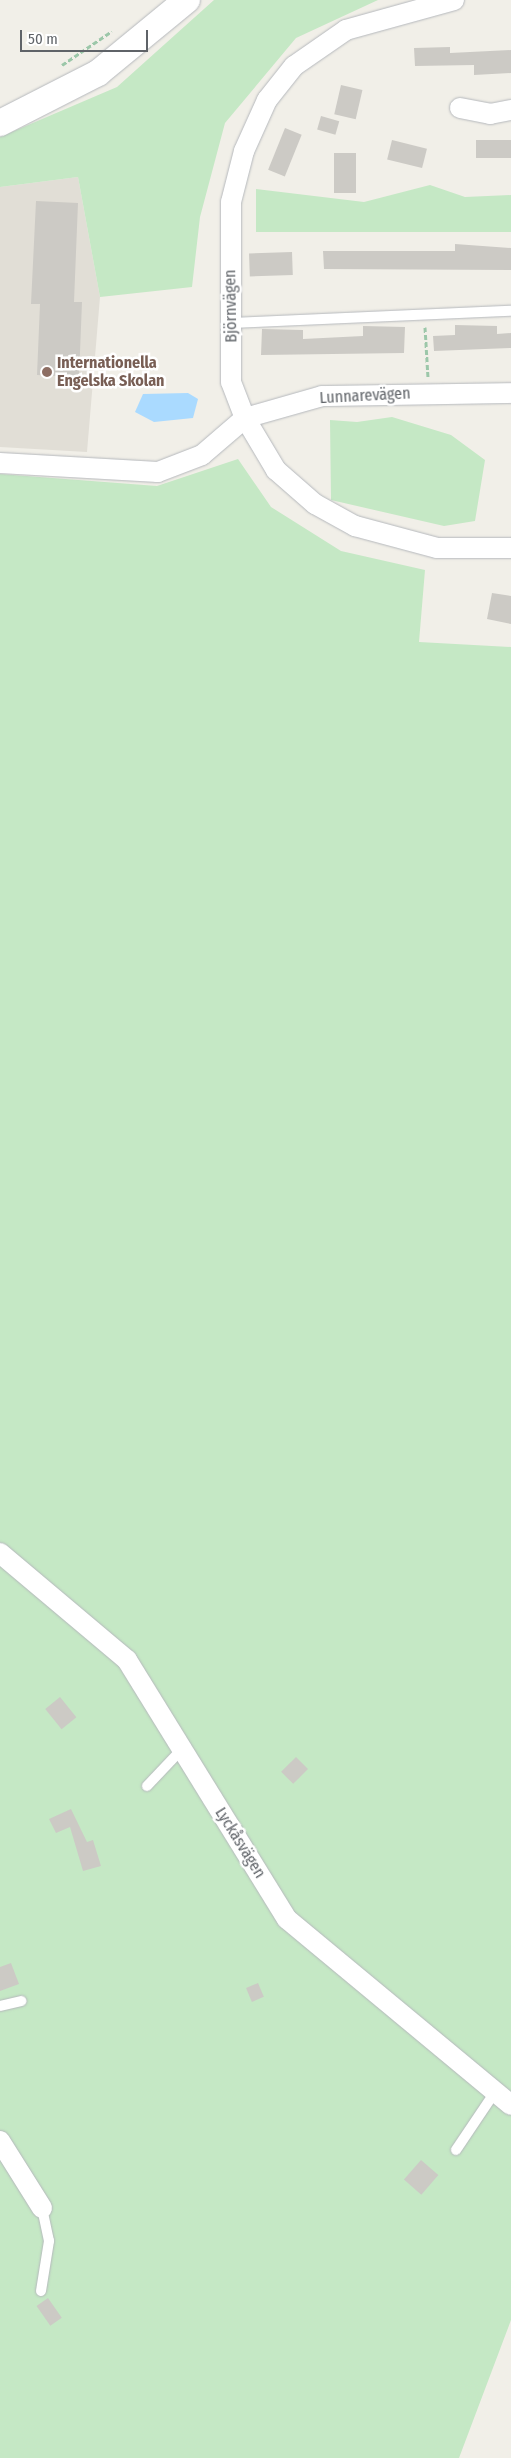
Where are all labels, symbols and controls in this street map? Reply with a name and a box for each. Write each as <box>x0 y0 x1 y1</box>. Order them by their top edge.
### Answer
scale bar <box>22 20 150 52</box>
text: 50 m <box>28 30 58 48</box>
street label: Björnvägen <box>221 269 241 343</box>
place label: Internationella Engelska Skolan <box>57 353 164 391</box>
marker: Internationella Engelska Skolan <box>41 366 53 378</box>
street label: Lunnarevägen <box>319 384 411 408</box>
street label: Lyckåsvägen <box>211 1804 269 1882</box>

